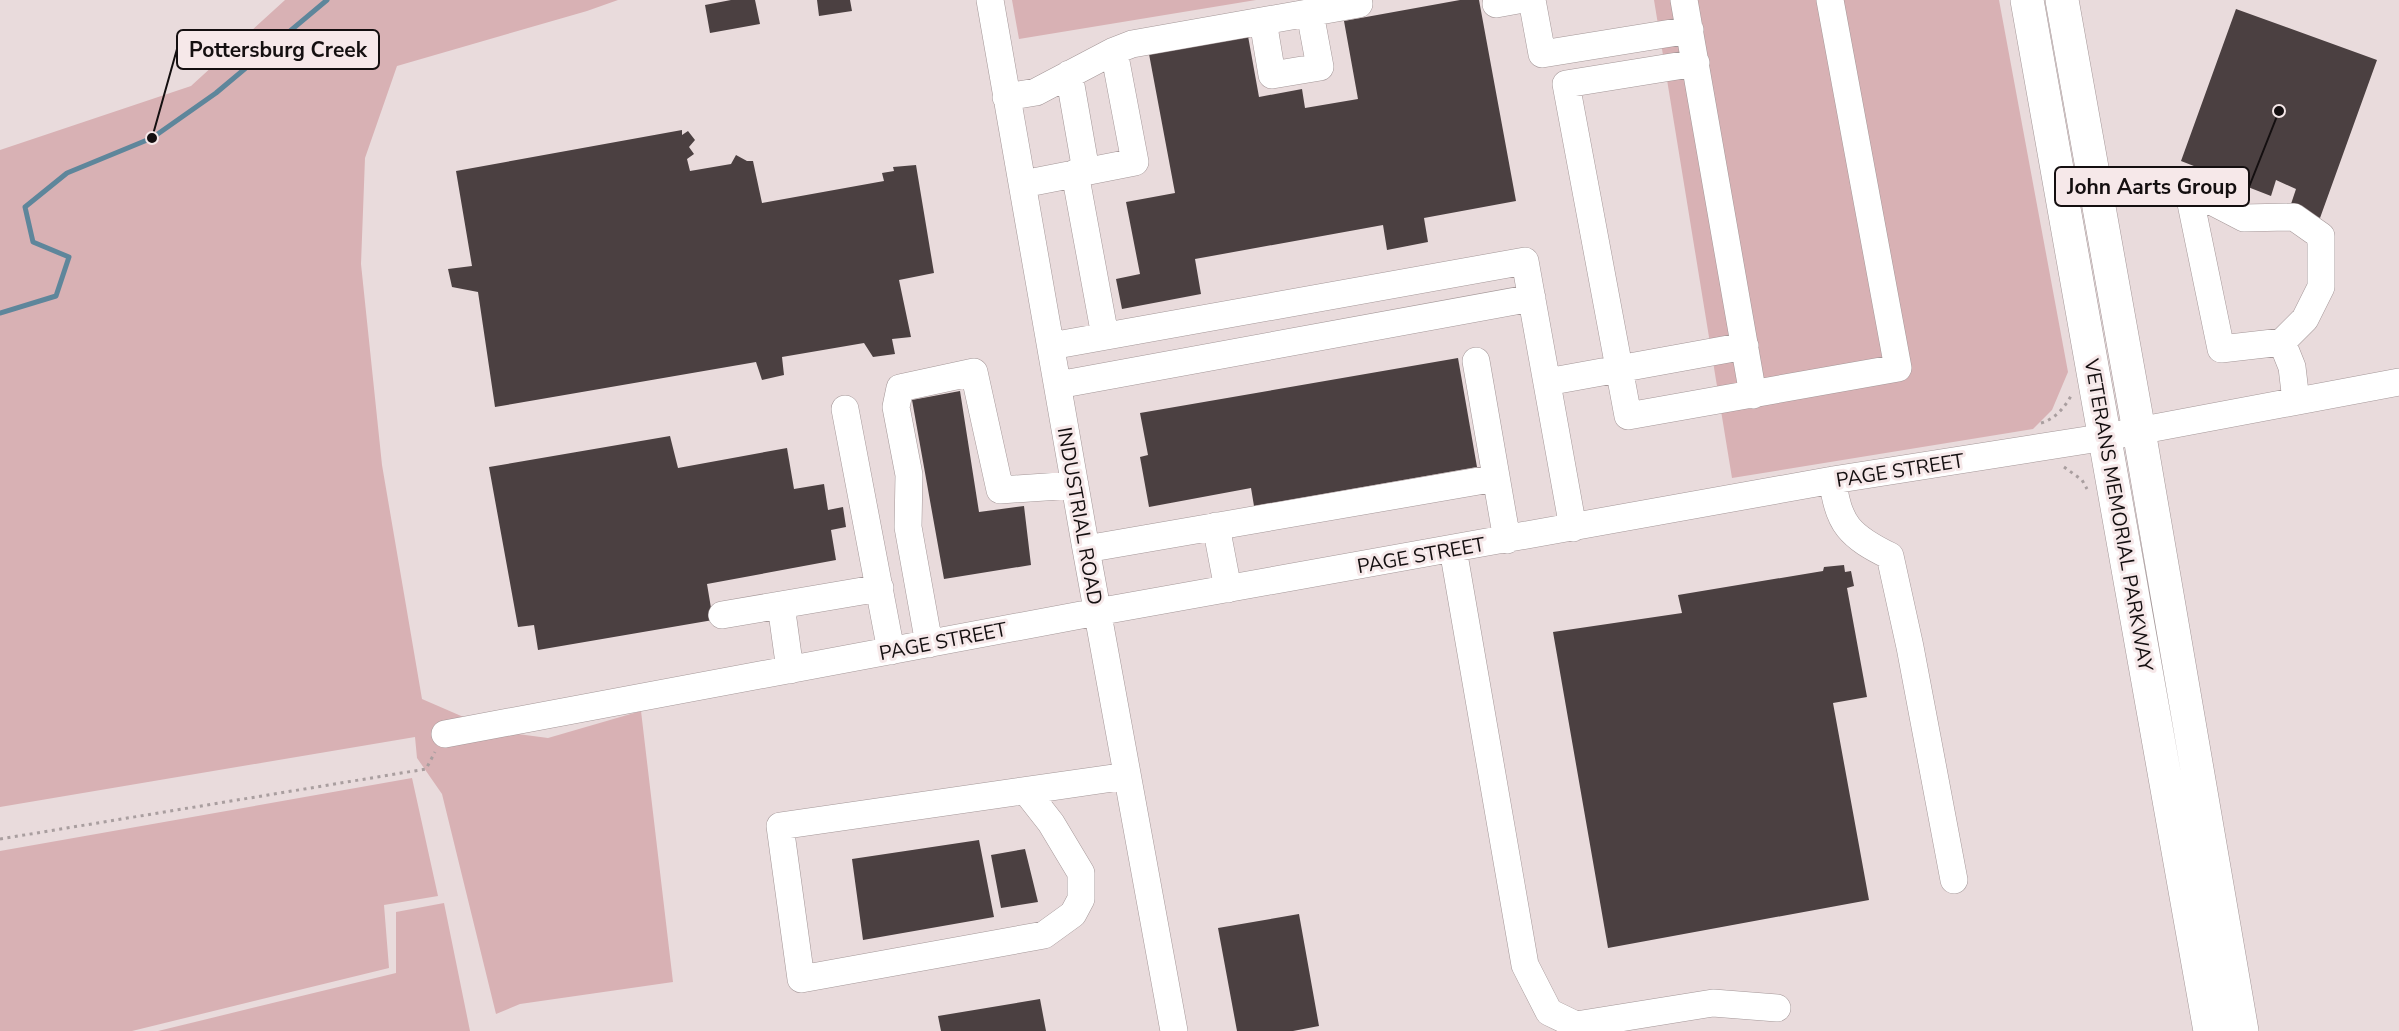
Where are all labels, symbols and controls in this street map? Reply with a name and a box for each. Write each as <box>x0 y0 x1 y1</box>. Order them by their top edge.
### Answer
callout: Pottersburg Creek <box>177 30 379 69</box>
text: Pottersburg Creek <box>189 36 368 64</box>
callout: John Aarts Group <box>2055 167 2249 206</box>
text: John Aarts Group <box>2066 173 2237 201</box>
street label: VETERANS MEMORIAL PARKWAY <box>2078 356 2159 674</box>
street label: INDUSTRIAL ROAD <box>1051 425 1108 607</box>
street label: PAGE STREET <box>1834 447 1966 494</box>
street label: PAGE STREET <box>1355 531 1487 580</box>
street label: PAGE STREET <box>877 616 1009 667</box>

